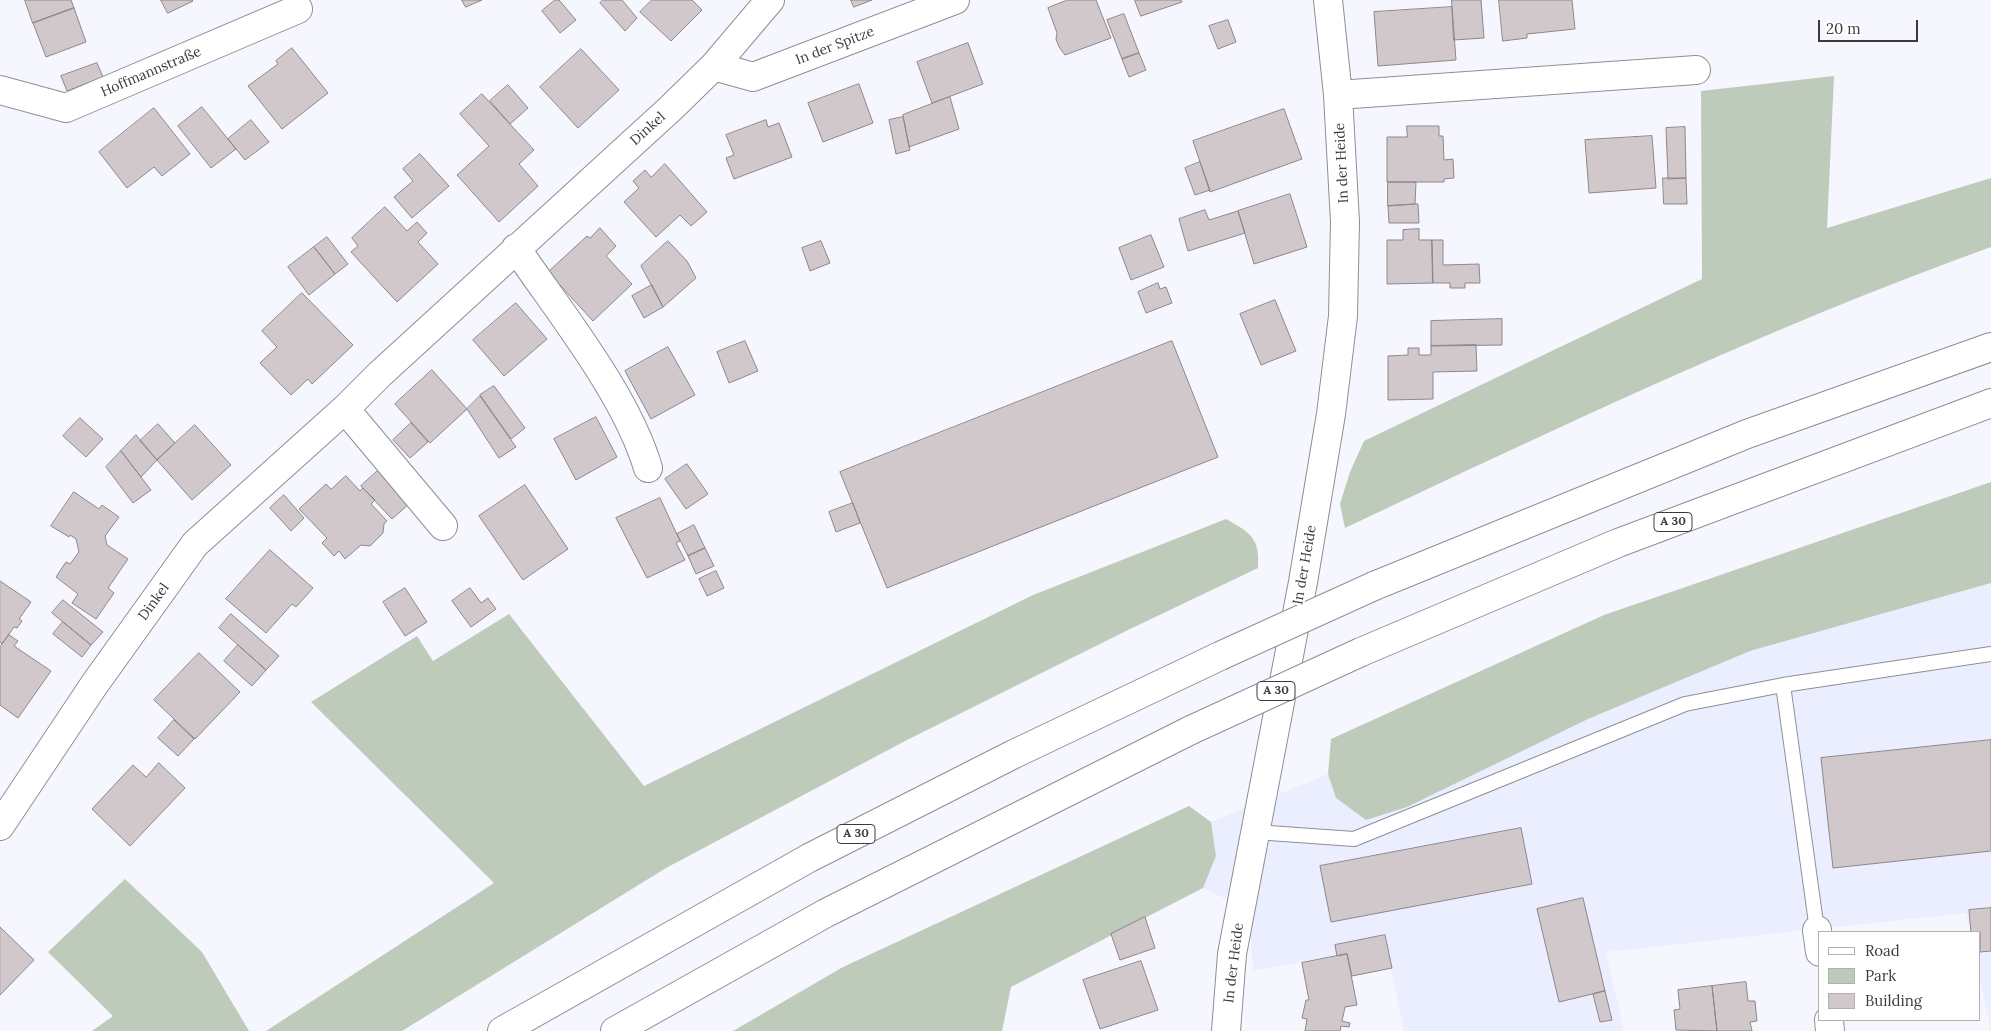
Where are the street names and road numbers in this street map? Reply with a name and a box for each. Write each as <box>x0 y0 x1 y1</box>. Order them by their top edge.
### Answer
street label: In der Spitze <box>793 23 877 69</box>
street label: Hoffmannstraße <box>98 43 204 101</box>
street label: Dinkel <box>627 109 669 149</box>
street label: In der Heide <box>1332 122 1352 204</box>
road number: A 30 <box>1654 512 1692 532</box>
street label: In der Heide <box>1290 524 1320 606</box>
street label: Dinkel <box>135 580 173 624</box>
road number: A 30 <box>1257 681 1295 700</box>
road number: A 30 <box>837 824 875 844</box>
street label: In der Heide <box>1221 922 1247 1004</box>

